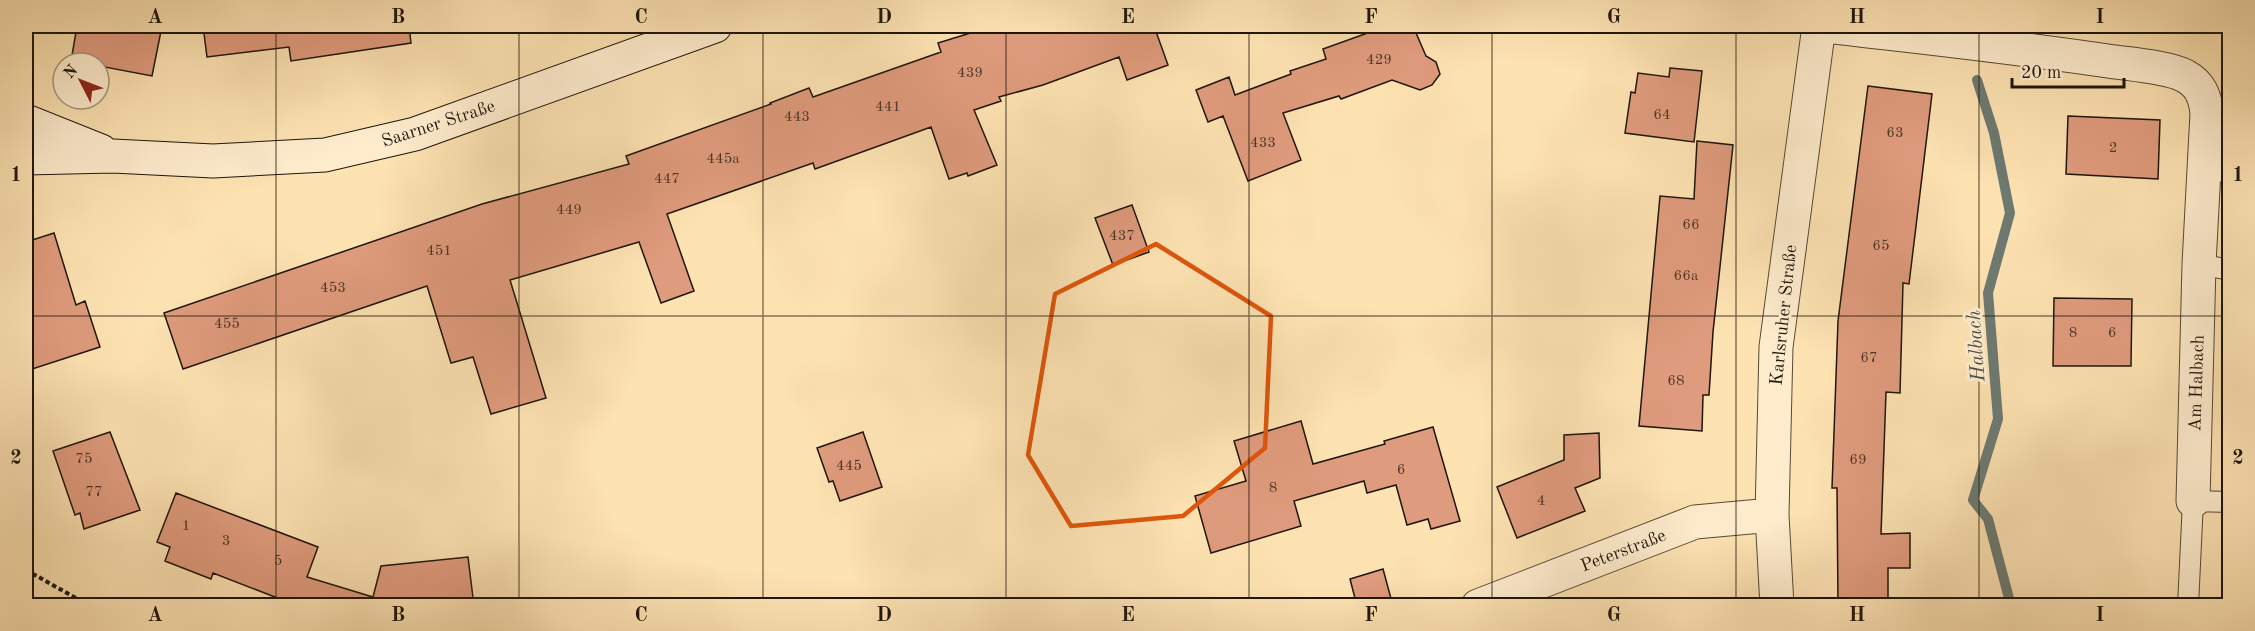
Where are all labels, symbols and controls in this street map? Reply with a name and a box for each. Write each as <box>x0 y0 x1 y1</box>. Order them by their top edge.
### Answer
text: A <box>147 8 163 28</box>
text: B <box>391 8 405 28</box>
text: C <box>634 8 648 28</box>
text: D <box>876 8 892 28</box>
text: E <box>1121 8 1135 28</box>
text: F <box>1364 8 1378 28</box>
text: G <box>1607 8 1621 28</box>
text: H <box>1849 8 1865 28</box>
text: I <box>2096 8 2104 28</box>
north arrow <box>51 51 111 111</box>
scale bar <box>2012 51 2124 89</box>
house number: 429 <box>1366 53 1392 68</box>
text: N <box>61 62 82 82</box>
text: 20 m <box>2021 64 2061 82</box>
house number: 439 <box>957 66 983 81</box>
street label: Saarner Straße <box>379 97 497 151</box>
house number: 441 <box>875 100 901 115</box>
house number: 64 <box>1653 108 1671 123</box>
house number: 443 <box>784 110 810 125</box>
house number: 63 <box>1886 126 1904 141</box>
house number: 433 <box>1250 136 1276 151</box>
house number: 2 <box>2109 141 2117 156</box>
house number: 445a <box>706 152 740 167</box>
text: 1 <box>10 166 22 186</box>
text: 1 <box>2232 166 2244 186</box>
house number: 447 <box>654 172 680 187</box>
house number: 449 <box>556 203 582 218</box>
house number: 66 <box>1682 218 1700 233</box>
house number: 437 <box>1109 229 1135 244</box>
house number: 65 <box>1872 239 1890 254</box>
house number: 451 <box>426 244 452 259</box>
street label: Karlsruher Straße <box>1768 244 1800 386</box>
house number: 66a <box>1674 269 1699 284</box>
house number: 453 <box>320 281 346 296</box>
water label: Halbach <box>1965 309 1990 383</box>
house number: 455 <box>214 317 240 332</box>
house number: 8 <box>2069 326 2077 341</box>
house number: 6 <box>2108 326 2116 341</box>
street label: Am Halbach <box>2186 334 2208 432</box>
house number: 67 <box>1860 351 1878 366</box>
house number: 68 <box>1667 374 1685 389</box>
text: 2 <box>10 449 22 469</box>
text: 2 <box>2232 449 2244 469</box>
house number: 75 <box>75 452 93 467</box>
house number: 69 <box>1849 453 1867 468</box>
house number: 445 <box>836 459 862 474</box>
house number: 6 <box>1397 463 1405 478</box>
house number: 8 <box>1269 481 1277 496</box>
house number: 77 <box>85 485 103 500</box>
house number: 4 <box>1537 494 1545 509</box>
house number: 1 <box>182 519 190 534</box>
street label: Peterstraße <box>1578 526 1668 575</box>
house number: 3 <box>222 534 230 549</box>
house number: 5 <box>274 554 282 569</box>
text: A <box>147 606 163 626</box>
text: B <box>391 606 405 626</box>
text: C <box>634 606 648 626</box>
text: D <box>876 606 892 626</box>
text: E <box>1121 606 1135 626</box>
text: F <box>1364 606 1378 626</box>
text: G <box>1607 606 1621 626</box>
text: H <box>1849 606 1865 626</box>
text: I <box>2096 606 2104 626</box>

